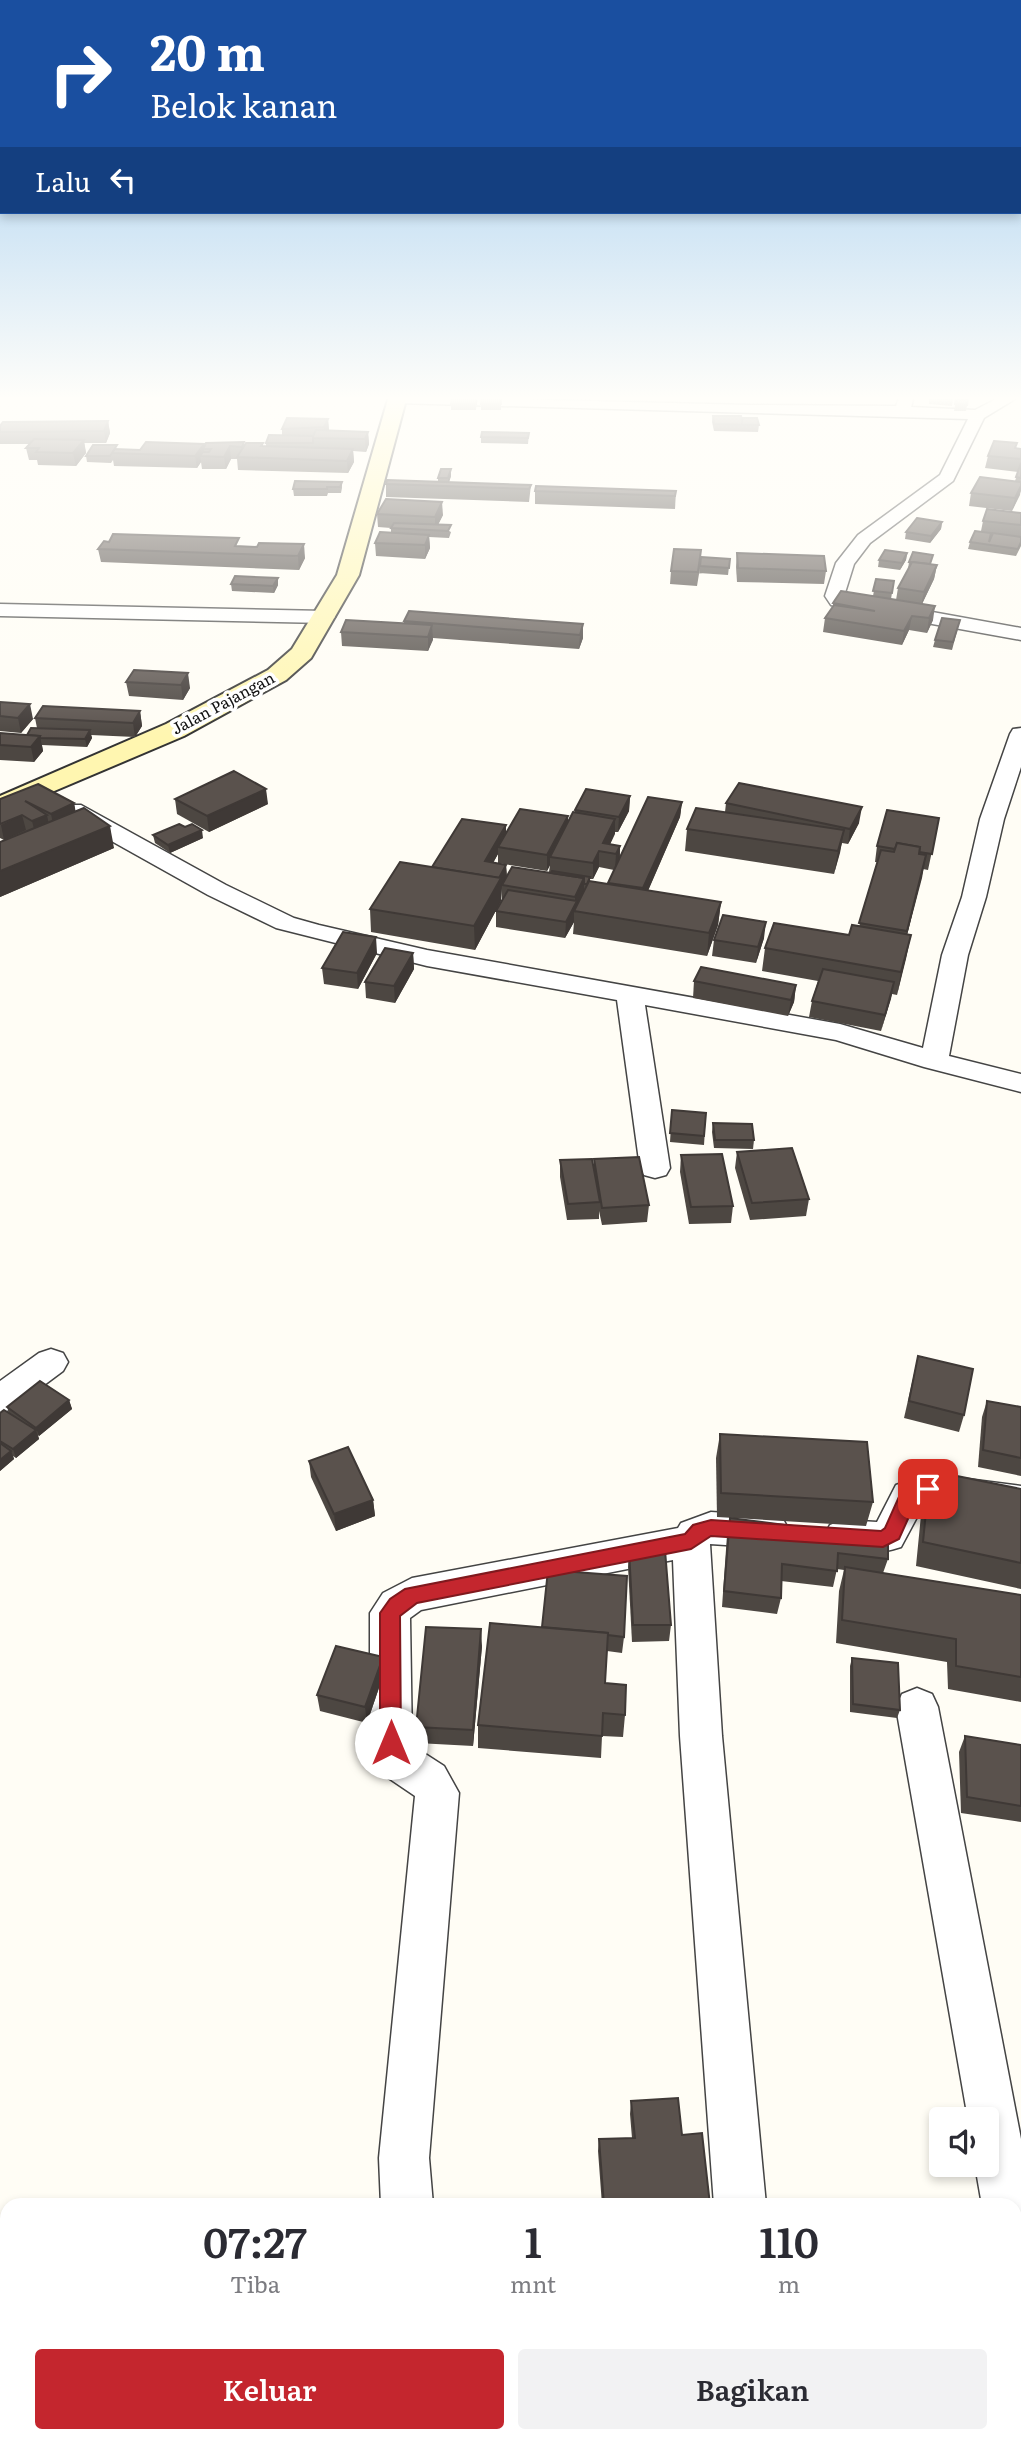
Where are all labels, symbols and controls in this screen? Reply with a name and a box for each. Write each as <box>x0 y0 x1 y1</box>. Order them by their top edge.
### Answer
text: 20 m <box>150 13 265 86</box>
icon: right <box>35 28 126 119</box>
text: Belok kanan <box>150 80 338 128</box>
text: Lalu <box>35 161 90 200</box>
icon: left <box>104 161 142 199</box>
street label: Jalan Pajangan <box>167 665 279 740</box>
pin <box>898 1459 958 1519</box>
icon: arrive <box>909 1470 947 1508</box>
position arrow <box>354 1706 428 1780</box>
map controls <box>929 2107 999 2177</box>
button: sound <box>929 2107 999 2177</box>
text: 07:27 <box>203 2209 307 2271</box>
text: 1 <box>524 2209 542 2271</box>
text: 110 <box>759 2209 819 2271</box>
text: Tiba <box>230 2266 280 2300</box>
text: mnt <box>510 2266 556 2300</box>
text: m <box>778 2266 800 2300</box>
button: Keluar <box>35 2349 504 2429</box>
button: Bagikan <box>518 2349 987 2429</box>

